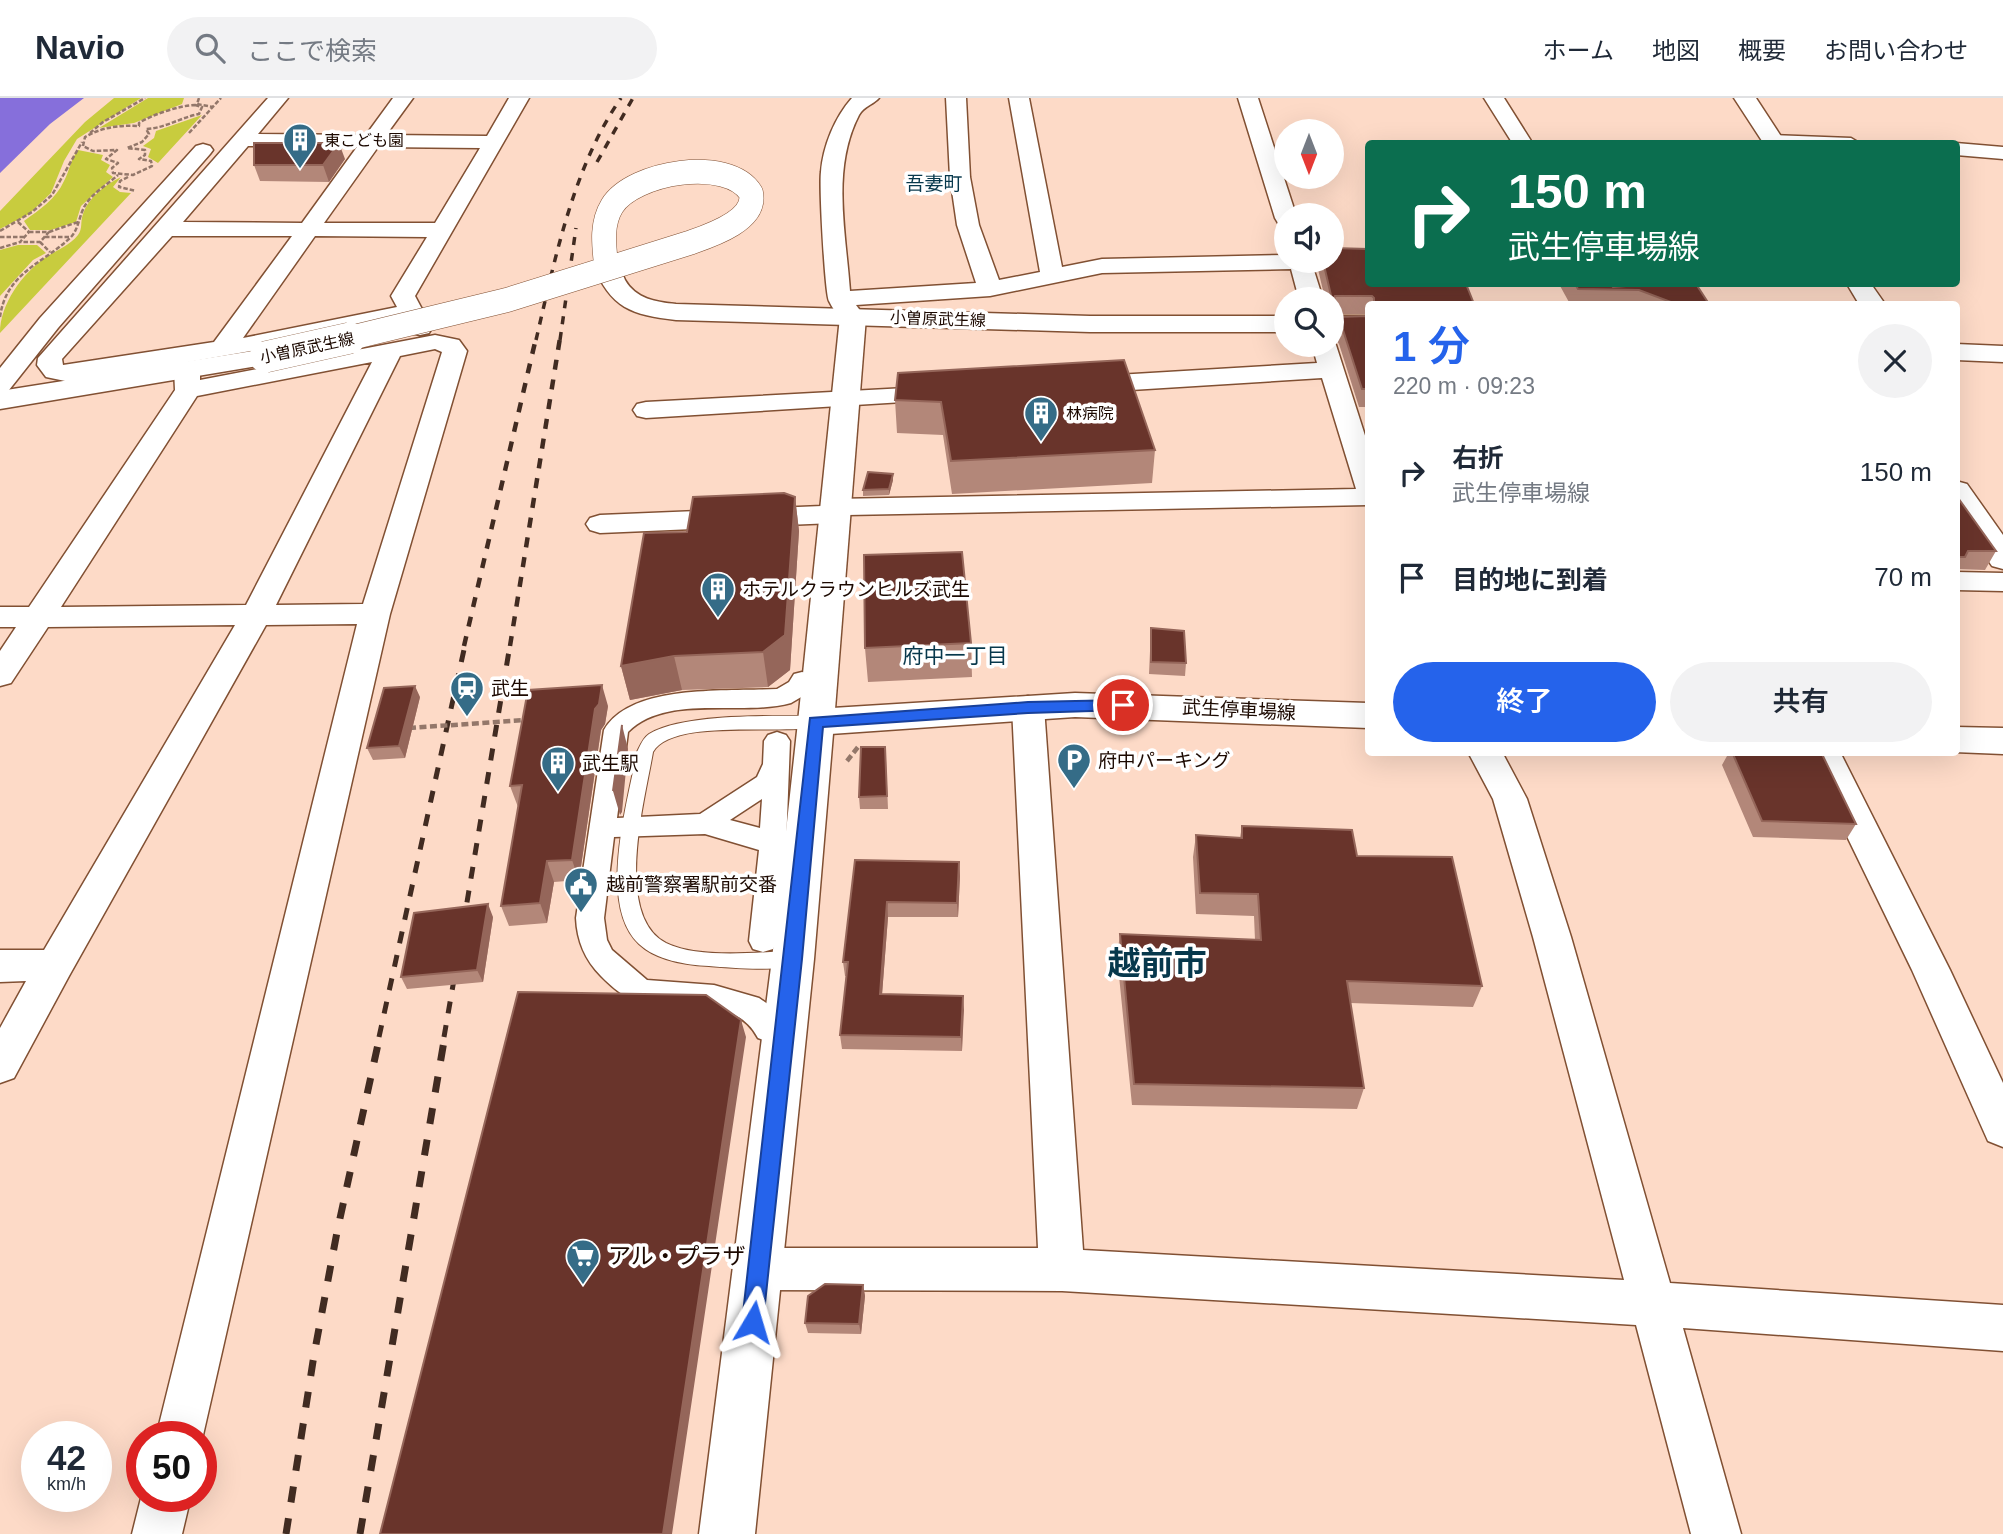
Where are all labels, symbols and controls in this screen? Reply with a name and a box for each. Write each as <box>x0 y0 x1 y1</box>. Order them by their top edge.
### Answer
search box <box>167 17 657 80</box>
text: Navio <box>35 29 125 66</box>
icon: search <box>191 29 229 67</box>
text: ここで検索 <box>247 36 377 66</box>
text: ホーム <box>1543 37 1614 64</box>
text: 地図 <box>1652 37 1700 64</box>
text: 概要 <box>1738 37 1786 64</box>
text: お問い合わせ <box>1824 37 1968 64</box>
north arrow <box>1274 119 1344 189</box>
map controls <box>1274 119 1344 357</box>
building icon: 東こども園 <box>281 121 319 170</box>
place label: 東こども園 <box>324 132 404 149</box>
text: 150 m <box>1508 164 1647 218</box>
icon: right <box>1393 168 1484 259</box>
district label: 吾妻町 <box>905 173 963 194</box>
button: sound <box>1274 203 1344 273</box>
text: 武生停車場線 <box>1508 229 1700 265</box>
button: search <box>1274 287 1344 357</box>
street label: 小曽原武生線 <box>890 309 986 329</box>
text: 1 分 <box>1393 323 1470 370</box>
button: close <box>1858 324 1932 398</box>
street label: 小曽原武生線 <box>258 330 356 366</box>
text: 220 m · 09:23 <box>1393 373 1535 399</box>
building icon: 林病院 <box>1022 394 1060 443</box>
place label: 林病院 <box>1066 405 1114 422</box>
text: 右折 <box>1452 443 1504 473</box>
icon: right <box>1393 454 1431 492</box>
text: 150 m <box>1860 457 1932 487</box>
text: 武生停車場線 <box>1452 480 1590 506</box>
icon: arrive <box>1393 559 1431 597</box>
text: 70 m <box>1874 562 1932 592</box>
text: 目的地に到着 <box>1452 565 1608 595</box>
building icon: ホテルクラウンヒルズ武生 <box>699 570 737 619</box>
place label: ホテルクラウンヒルズ武生 <box>742 579 970 600</box>
district label: 府中一丁目 <box>903 644 1008 667</box>
button: 終了 <box>1393 662 1656 742</box>
button: 共有 <box>1670 662 1932 742</box>
station icon: 武生 <box>448 669 486 718</box>
pin <box>1093 675 1153 735</box>
place label: 武生 <box>491 678 529 699</box>
icon: arrive <box>1104 686 1142 724</box>
street label: 武生停車場線 <box>1182 697 1296 723</box>
parking icon: 府中パーキング <box>1055 741 1093 790</box>
building icon: 武生駅 <box>539 744 577 793</box>
place label: 府中パーキング <box>1098 750 1230 771</box>
place label: 武生駅 <box>582 753 639 774</box>
public building icon: 越前警察署駅前交番 <box>562 865 600 914</box>
place label: 越前警察署駅前交番 <box>606 874 777 895</box>
district label: 越前市 <box>1108 945 1207 982</box>
supermarket icon: アル・プラザ <box>564 1237 602 1286</box>
place label: アル・プラザ <box>608 1243 746 1269</box>
position arrow <box>716 1285 790 1359</box>
speed limit sign: 50 <box>126 1421 217 1512</box>
text: 42 <box>47 1438 86 1477</box>
text: km/h <box>47 1474 86 1494</box>

